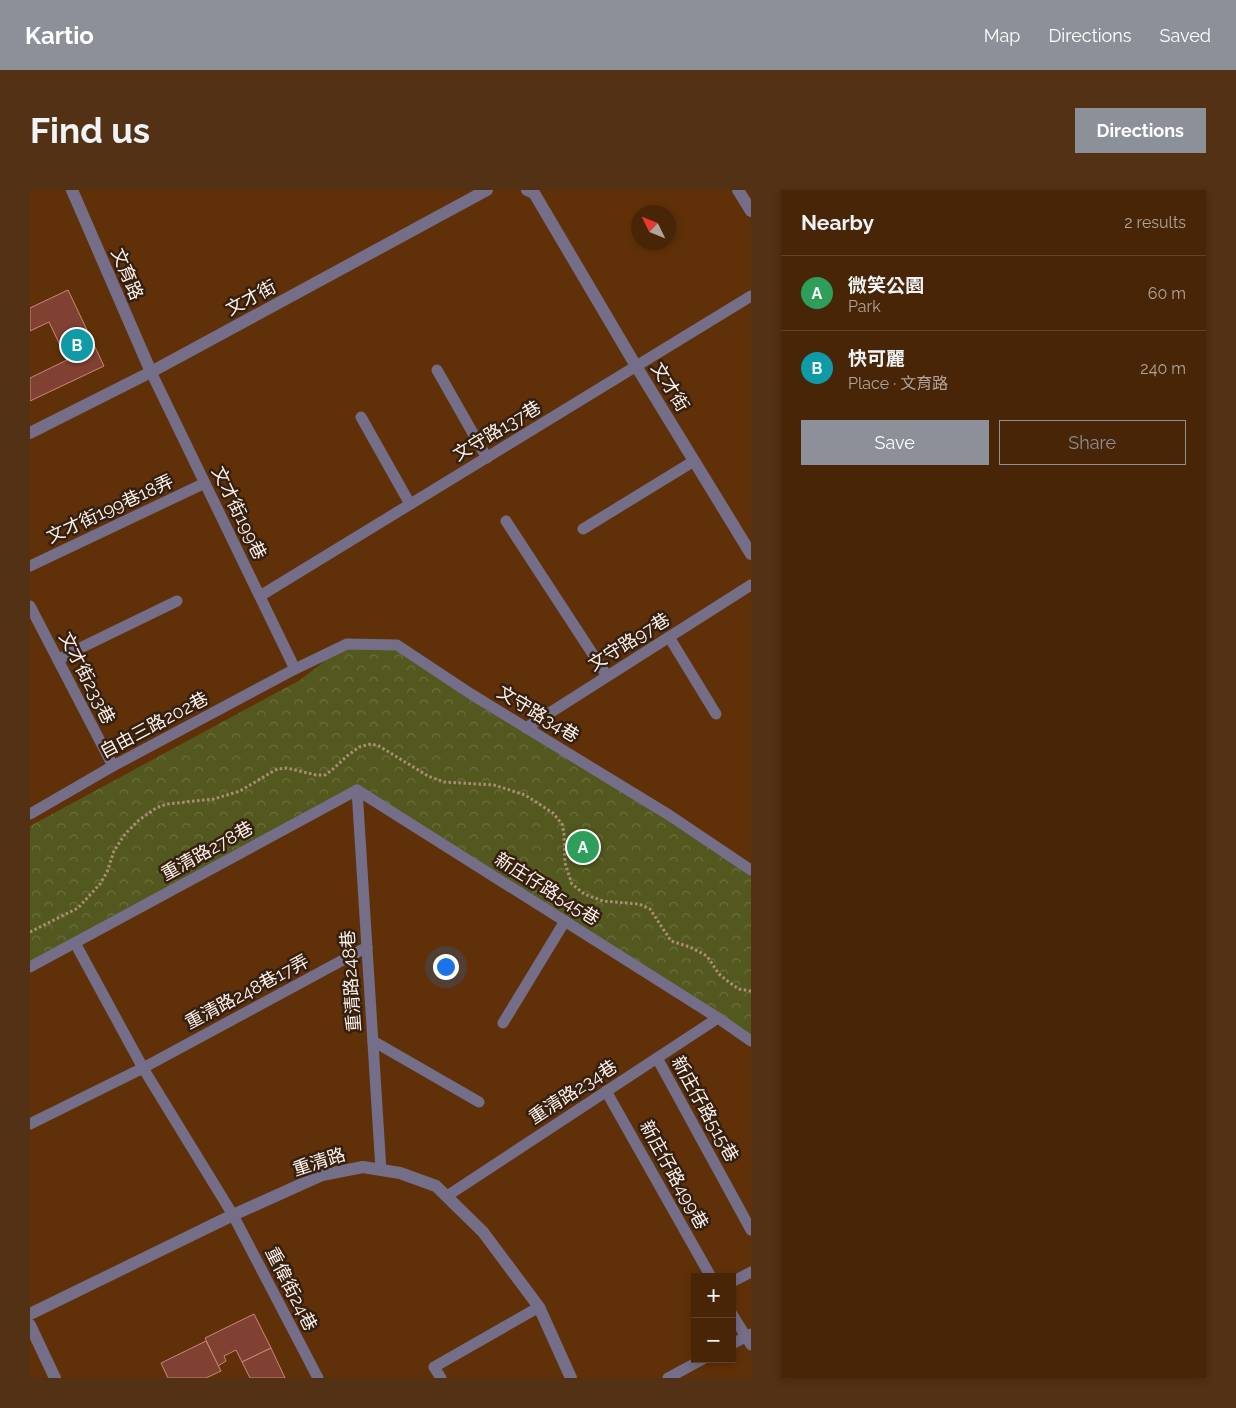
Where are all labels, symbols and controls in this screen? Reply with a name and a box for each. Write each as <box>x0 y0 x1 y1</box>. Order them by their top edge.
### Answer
text: Kartio <box>25 21 94 50</box>
text: Map <box>984 25 1020 46</box>
text: Directions <box>1048 25 1132 46</box>
text: Saved <box>1160 25 1211 46</box>
button: Directions <box>1075 108 1206 153</box>
text: Find us <box>30 110 150 151</box>
north arrow <box>631 205 676 250</box>
text: Nearby <box>801 210 874 235</box>
text: 2 results <box>1124 213 1186 232</box>
street label: 文育路 <box>107 245 148 303</box>
text: 微笑公園 <box>848 274 924 296</box>
street label: 文才街 <box>222 276 280 320</box>
text: A <box>812 284 822 303</box>
text: 60 m <box>1148 284 1186 303</box>
text: Park <box>848 297 881 316</box>
pin: B <box>61 326 93 364</box>
text: 快可麗 <box>848 347 905 369</box>
street label: 文才街 <box>647 358 694 415</box>
text: B <box>812 359 822 378</box>
text: 240 m <box>1140 359 1186 378</box>
text: Place · 文育路 <box>848 374 948 393</box>
street label: 文守路137巷 <box>449 396 545 465</box>
button: Save <box>801 420 989 465</box>
button: Share <box>999 420 1186 465</box>
street label: 文才街199巷 <box>208 463 271 563</box>
street label: 文才街199巷18弄 <box>43 470 176 547</box>
street label: 文守路97巷 <box>584 608 673 675</box>
street label: 文才街233巷 <box>55 628 120 727</box>
street label: 文守路34巷 <box>494 681 583 746</box>
street label: 自由三路202巷 <box>96 687 212 762</box>
street label: 重清路278巷 <box>157 817 256 884</box>
pin: A <box>567 828 599 866</box>
street label: 新庄仔路545巷 <box>491 848 603 929</box>
street label: 重清路248巷 <box>336 929 365 1033</box>
street label: 重清路248巷17弄 <box>181 950 312 1033</box>
your location <box>433 954 459 980</box>
street label: 新庄仔路515巷 <box>668 1052 743 1165</box>
street label: 重清路234巷 <box>525 1055 621 1128</box>
street label: 新庄仔路499巷 <box>636 1117 713 1233</box>
street label: 重清路 <box>290 1143 348 1180</box>
street label: 重偉街24巷 <box>261 1243 322 1334</box>
map controls <box>691 1273 736 1363</box>
button: + <box>691 1273 736 1318</box>
button: − <box>691 1318 736 1363</box>

